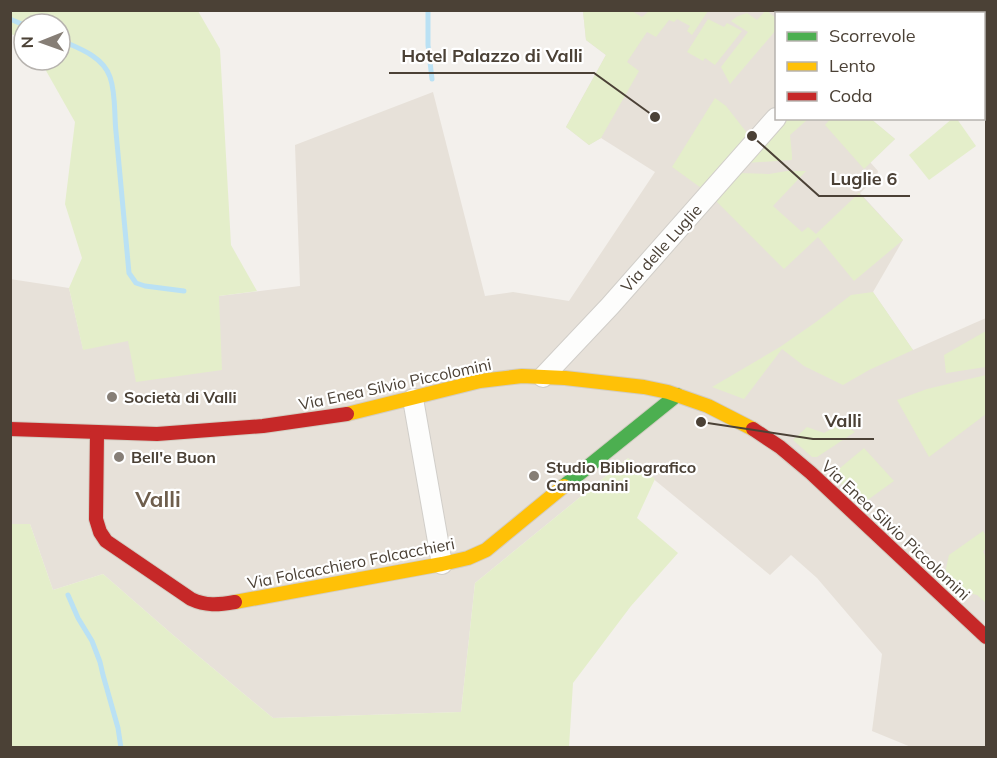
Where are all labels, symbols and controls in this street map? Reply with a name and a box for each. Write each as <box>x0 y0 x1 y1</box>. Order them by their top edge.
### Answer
north arrow <box>12 12 72 72</box>
legend <box>775 12 985 120</box>
text: Scorrevole <box>829 24 916 47</box>
text: N <box>17 36 37 48</box>
callout: Hotel Palazzo di Valli <box>389 37 594 73</box>
text: Hotel Palazzo di Valli <box>401 44 583 67</box>
text: Lento <box>829 54 876 77</box>
text: Coda <box>829 84 873 107</box>
callout: Luglie 6 <box>819 160 910 196</box>
text: Luglie 6 <box>831 167 898 190</box>
street label: Via delle Luglie <box>616 200 706 296</box>
street label: Via Enea Silvio Piccolomini <box>297 354 493 414</box>
place label: Società di Valli <box>124 387 237 407</box>
marker: Società di Valli <box>105 390 119 404</box>
callout: Valli <box>813 403 874 439</box>
text: Valli <box>823 409 862 432</box>
place label: Bell'e Buon <box>131 447 216 467</box>
marker: Bell'e Buon <box>112 450 126 464</box>
street label: Via Enea Silvio Piccolomini <box>817 456 975 604</box>
place label: Studio Bibliografico Campanini <box>546 457 696 495</box>
marker: Studio Bibliografico Campanini <box>527 469 541 483</box>
district label: Valli <box>134 485 181 513</box>
street label: Via Folcacchiero Folcacchieri <box>246 533 456 593</box>

